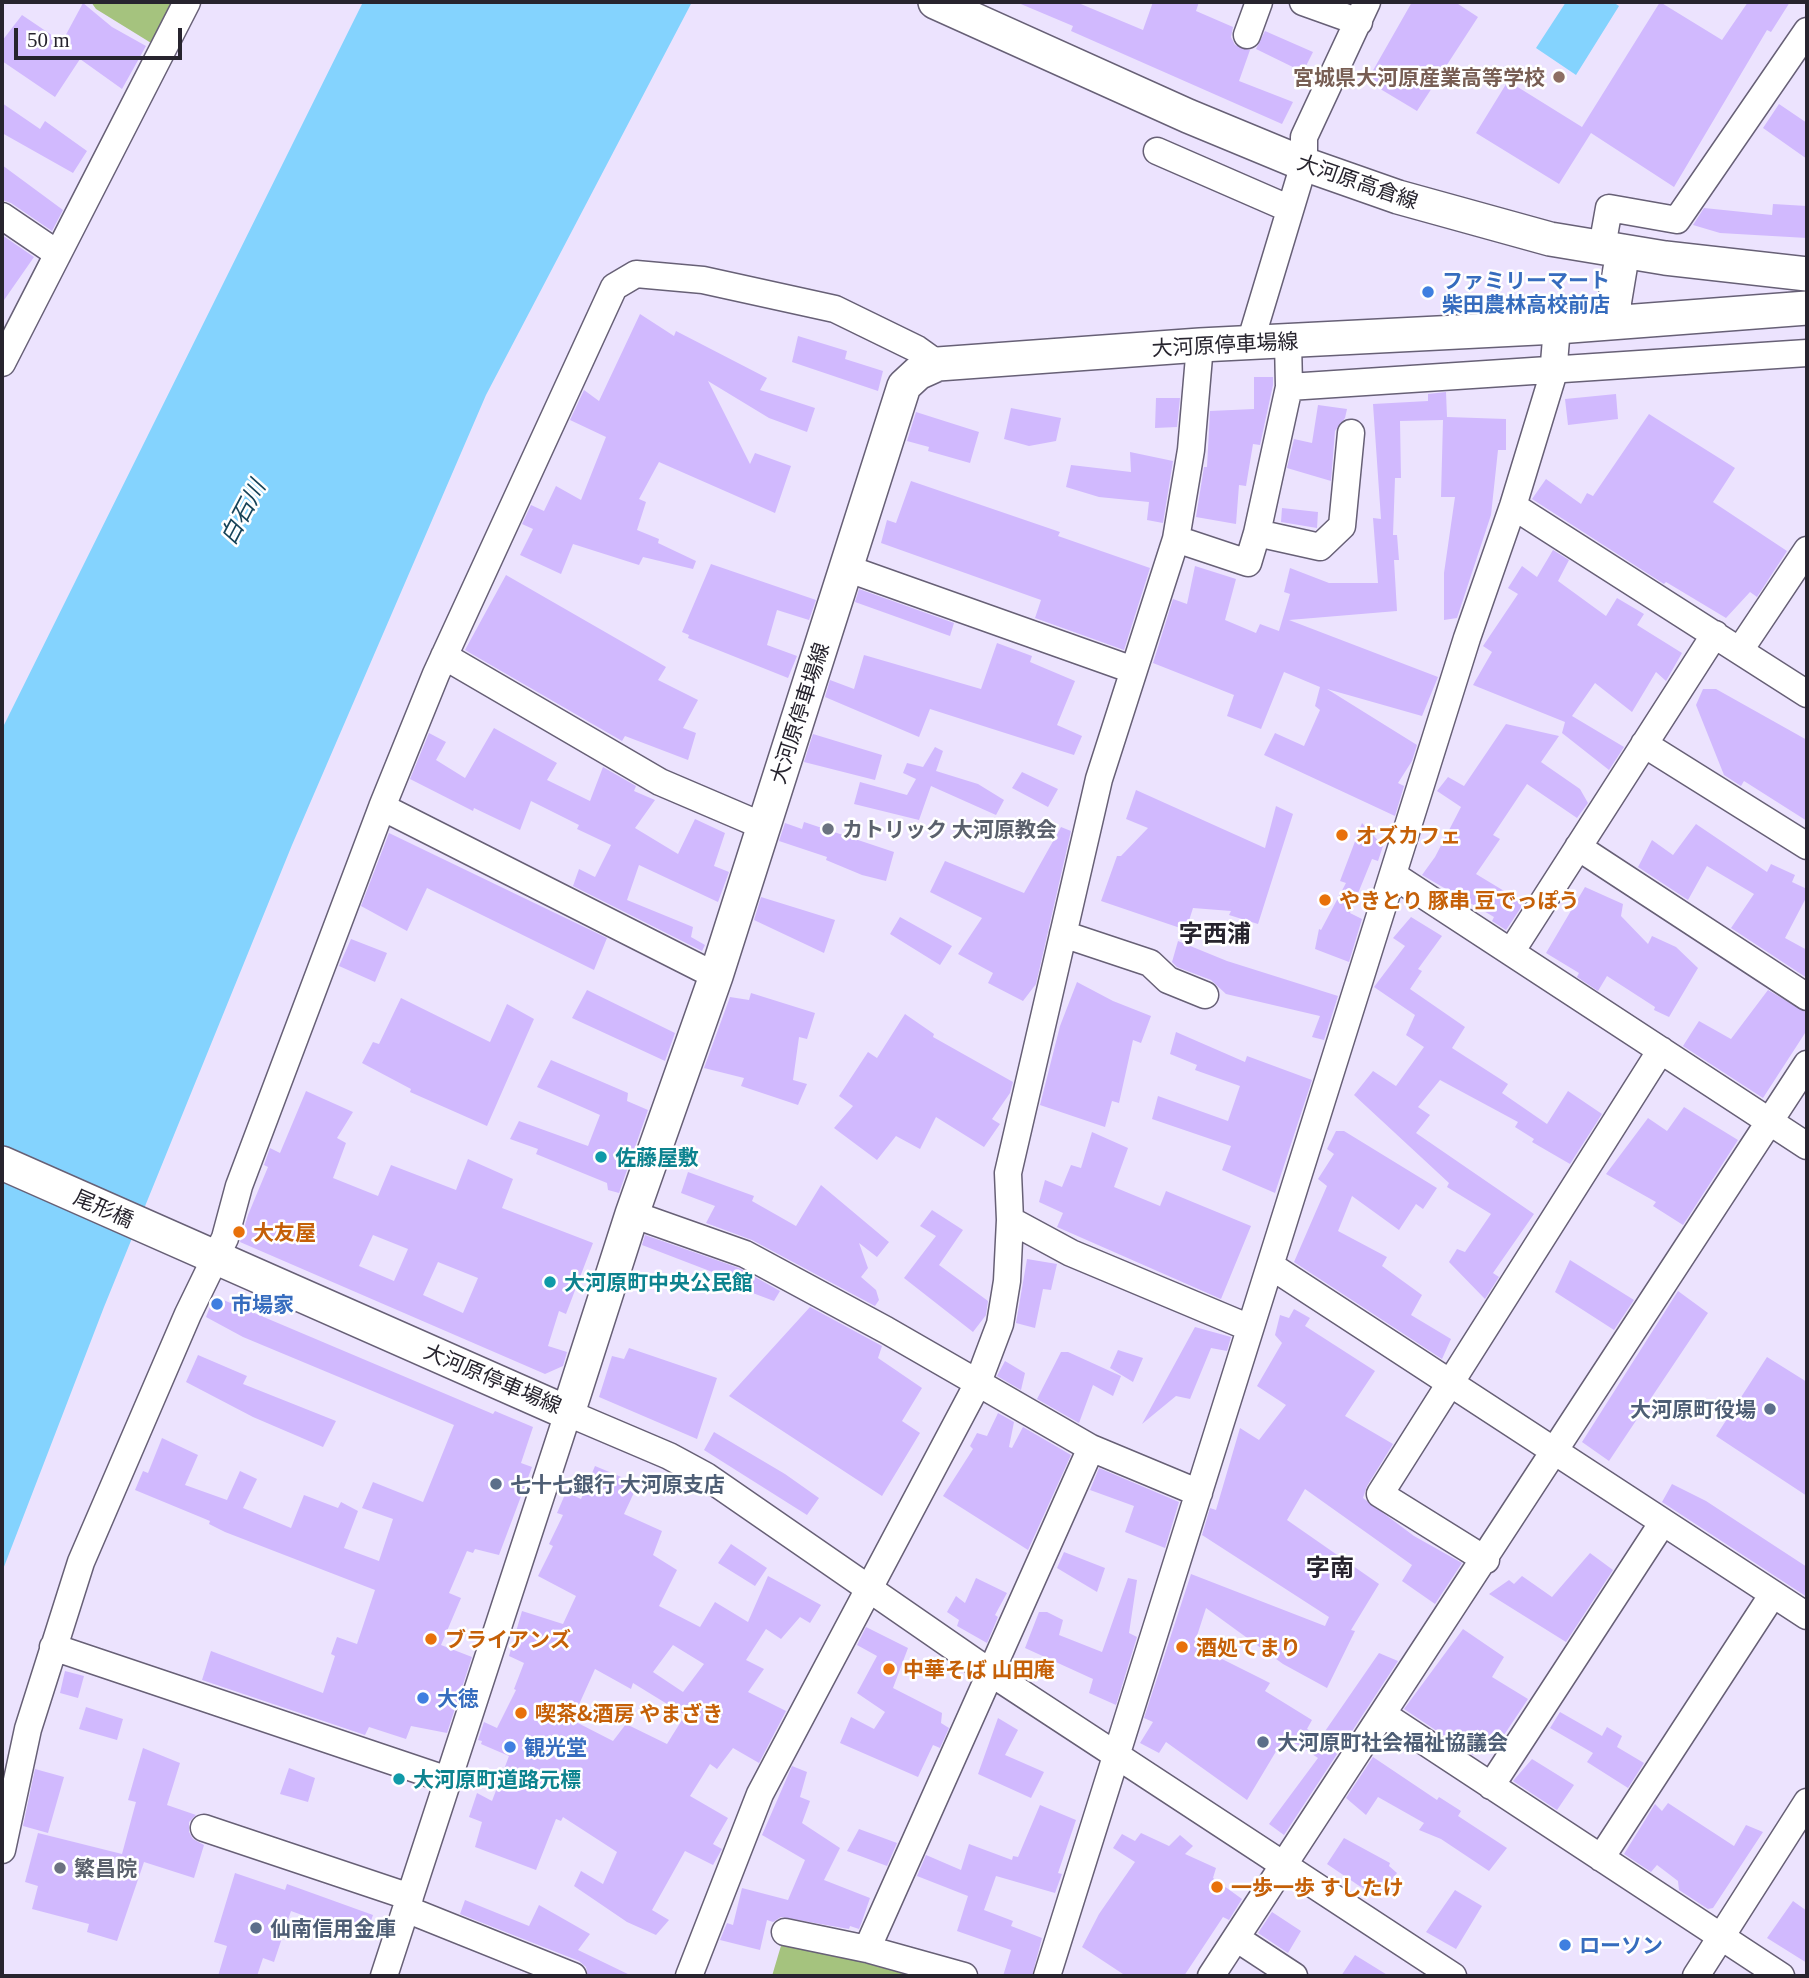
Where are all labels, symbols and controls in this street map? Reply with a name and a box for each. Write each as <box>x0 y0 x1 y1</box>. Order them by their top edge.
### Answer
scale bar <box>18 14 186 58</box>
text: 50 m <box>27 28 70 52</box>
place label: 宮城県大河原産業高等学校 <box>1293 64 1545 90</box>
marker: 宮城県大河原産業高等学校 <box>1551 69 1567 85</box>
street label: 大河原高倉線 <box>1294 149 1422 213</box>
place label: ファミリーマート 柴田農林高校前店 <box>1442 267 1610 317</box>
marker: ファミリーマート 柴田農林高校前店 <box>1420 284 1436 300</box>
street label: 大河原停車場線 <box>1151 328 1299 360</box>
water label: 白石川 <box>214 475 270 549</box>
street label: 大河原停車場線 <box>764 639 834 787</box>
place label: カトリック 大河原教会 <box>842 816 1057 842</box>
marker: カトリック 大河原教会 <box>820 821 836 837</box>
place label: オズカフェ <box>1356 822 1461 848</box>
marker: オズカフェ <box>1334 827 1350 843</box>
place label: やきとり 豚串 豆でっぽう <box>1339 887 1580 913</box>
marker: やきとり 豚串 豆でっぽう <box>1317 892 1333 908</box>
district label: 字西浦 <box>1179 919 1251 947</box>
place label: 佐藤屋敷 <box>615 1144 699 1170</box>
marker: 佐藤屋敷 <box>593 1149 609 1165</box>
street label: 尾形橋 <box>70 1184 138 1232</box>
place label: 大友屋 <box>253 1219 316 1245</box>
marker: 大友屋 <box>231 1224 247 1240</box>
place label: 大河原町中央公民館 <box>564 1269 753 1295</box>
marker: 大河原町中央公民館 <box>542 1274 558 1290</box>
place label: 市場家 <box>231 1291 294 1317</box>
marker: 市場家 <box>209 1296 225 1312</box>
street label: 大河原停車場線 <box>420 1338 566 1418</box>
place label: 大河原町役場 <box>1630 1396 1756 1422</box>
marker: 大河原町役場 <box>1762 1401 1778 1417</box>
place label: 七十七銀行 大河原支店 <box>510 1471 725 1497</box>
marker: 七十七銀行 大河原支店 <box>488 1476 504 1492</box>
district label: 字南 <box>1306 1553 1354 1581</box>
place label: ブライアンズ <box>445 1626 571 1652</box>
marker: ブライアンズ <box>423 1631 439 1647</box>
place label: 酒処てまり <box>1196 1634 1301 1660</box>
marker: 酒処てまり <box>1174 1639 1190 1655</box>
place label: 中華そば 山田庵 <box>903 1656 1055 1682</box>
marker: 中華そば 山田庵 <box>881 1661 897 1677</box>
place label: 大徳 <box>437 1685 479 1711</box>
marker: 大徳 <box>415 1690 431 1706</box>
place label: 喫茶&酒房 やまざき <box>535 1700 723 1726</box>
marker: 喫茶&酒房 やまざき <box>513 1705 529 1721</box>
place label: 大河原町社会福祉協議会 <box>1277 1729 1508 1755</box>
place label: 観光堂 <box>524 1734 587 1760</box>
marker: 大河原町社会福祉協議会 <box>1255 1734 1271 1750</box>
marker: 観光堂 <box>502 1739 518 1755</box>
place label: 大河原町道路元標 <box>413 1766 581 1792</box>
marker: 大河原町道路元標 <box>391 1771 407 1787</box>
place label: 繁昌院 <box>74 1855 137 1881</box>
marker: 繁昌院 <box>52 1860 68 1876</box>
place label: 一歩一歩 すしたけ <box>1231 1874 1404 1900</box>
marker: 一歩一歩 すしたけ <box>1209 1879 1225 1895</box>
place label: 仙南信用金庫 <box>270 1915 396 1941</box>
marker: 仙南信用金庫 <box>248 1920 264 1936</box>
place label: ローソン <box>1579 1932 1663 1958</box>
marker: ローソン <box>1557 1937 1573 1953</box>

